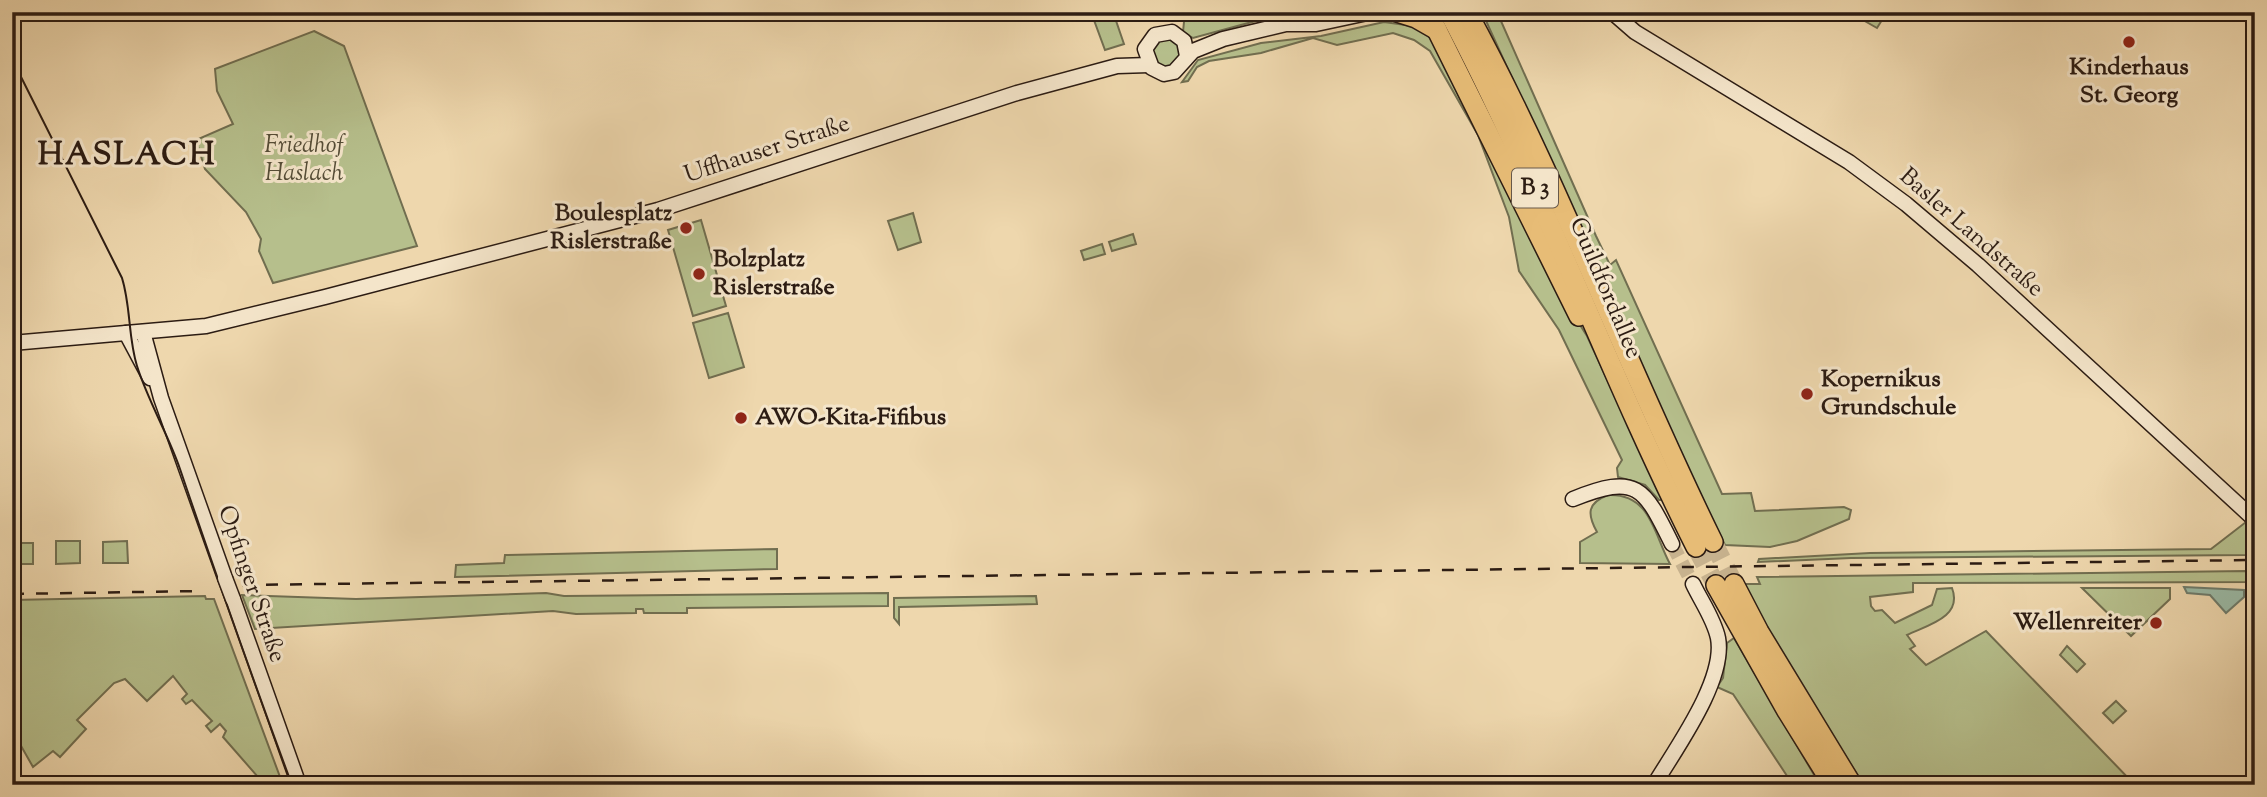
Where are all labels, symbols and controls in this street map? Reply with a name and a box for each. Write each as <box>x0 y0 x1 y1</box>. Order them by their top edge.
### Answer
marker: Kinderhaus St. Georg <box>2121 34 2137 50</box>
place label: Kinderhaus St. Georg <box>2069 51 2189 113</box>
street label: Uffhauser Straße <box>680 107 854 193</box>
park label: Friedhof Haslach <box>264 129 346 191</box>
district label: HASLACH <box>38 133 216 179</box>
street label: Basler Landstraße <box>1891 160 2051 306</box>
road number: B 3 <box>1512 168 1558 208</box>
place label: Boulesplatz Rislerstraße <box>550 197 672 259</box>
street label: Guildfordallee <box>1560 212 1650 364</box>
marker: Boulesplatz Rislerstraße <box>678 220 694 236</box>
place label: Bolzplatz Rislerstraße <box>713 243 835 305</box>
marker: Bolzplatz Rislerstraße <box>691 266 707 282</box>
place label: Kopernikus Grundschule <box>1821 363 1956 425</box>
marker: Kopernikus Grundschule <box>1799 386 1815 402</box>
place label: AWO-Kita-Fifibus <box>755 401 946 435</box>
marker: AWO-Kita-Fifibus <box>733 410 749 426</box>
street label: Opfinger Straße <box>208 501 294 667</box>
place label: Wellenreiter <box>2013 606 2143 640</box>
marker: Wellenreiter <box>2148 615 2164 631</box>

